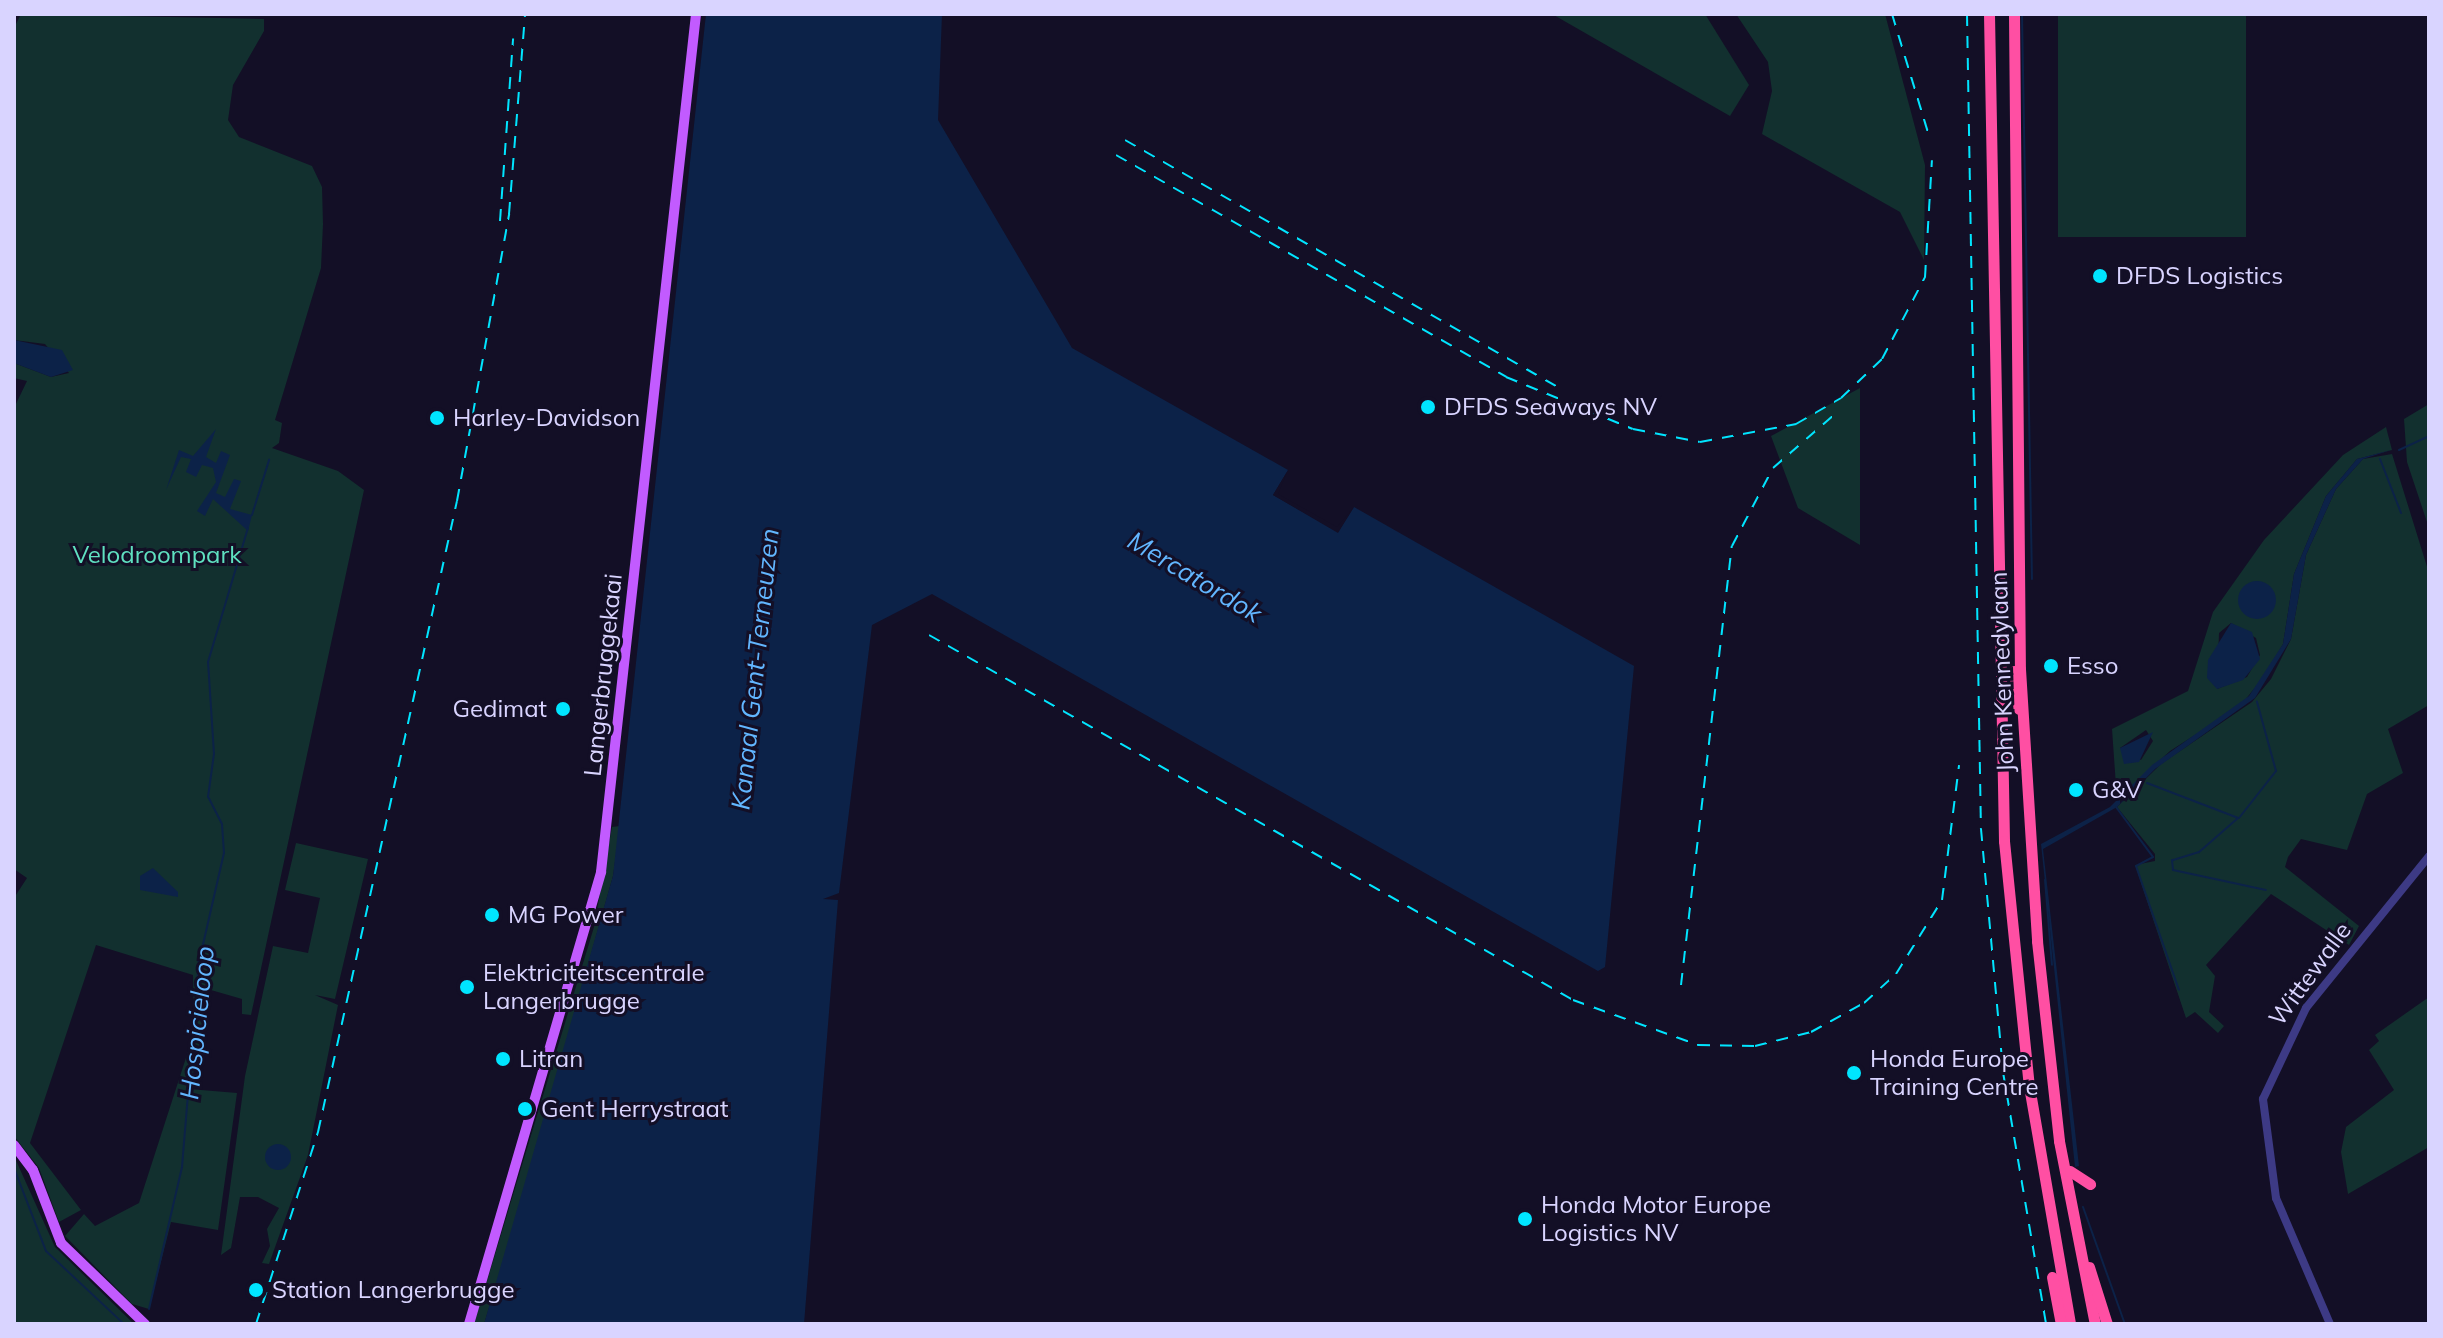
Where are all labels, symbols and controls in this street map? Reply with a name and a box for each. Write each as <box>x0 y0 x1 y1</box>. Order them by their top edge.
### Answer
place label: DFDS Logistics <box>2116 262 2283 290</box>
marker: DFDS Logistics <box>2091 267 2109 285</box>
place label: DFDS Seaways NV <box>1444 393 1657 421</box>
marker: DFDS Seaways NV <box>1419 398 1437 416</box>
place label: Harley-Davidson <box>453 404 640 432</box>
marker: Harley-Davidson <box>428 409 446 427</box>
water label: Mercatordok <box>1122 525 1268 629</box>
water label: Kanaal Gent-Terneuzen <box>725 527 785 811</box>
park label: Velodroompark <box>72 541 242 569</box>
street label: John Kennedylaan <box>1984 571 2020 773</box>
street label: Langerbruggekaai <box>578 572 628 778</box>
place label: Esso <box>2067 652 2118 680</box>
marker: Esso <box>2042 657 2060 675</box>
place label: Gedimat <box>452 695 547 723</box>
marker: Gedimat <box>554 700 572 718</box>
place label: G&V <box>2092 776 2142 804</box>
marker: G&V <box>2067 781 2085 799</box>
place label: MG Power <box>508 901 623 929</box>
marker: MG Power <box>483 906 501 924</box>
street label: Wittewalle <box>2263 917 2357 1031</box>
water label: Hospicieloop <box>173 945 221 1101</box>
place label: Elektriciteitscentrale Langerbrugge <box>483 959 705 1015</box>
marker: Elektriciteitscentrale Langerbrugge <box>458 978 476 996</box>
place label: Litran <box>519 1045 583 1073</box>
place label: Honda Europe Training Centre <box>1870 1045 2039 1101</box>
marker: Litran <box>494 1050 512 1068</box>
marker: Honda Europe Training Centre <box>1845 1064 1863 1082</box>
place label: Gent Herrystraat <box>541 1095 728 1123</box>
marker: Gent Herrystraat <box>516 1100 534 1118</box>
place label: Honda Motor Europe Logistics NV <box>1541 1191 1771 1247</box>
marker: Honda Motor Europe Logistics NV <box>1516 1210 1534 1228</box>
place label: Station Langerbrugge <box>272 1276 515 1304</box>
marker: Station Langerbrugge <box>247 1281 265 1299</box>

